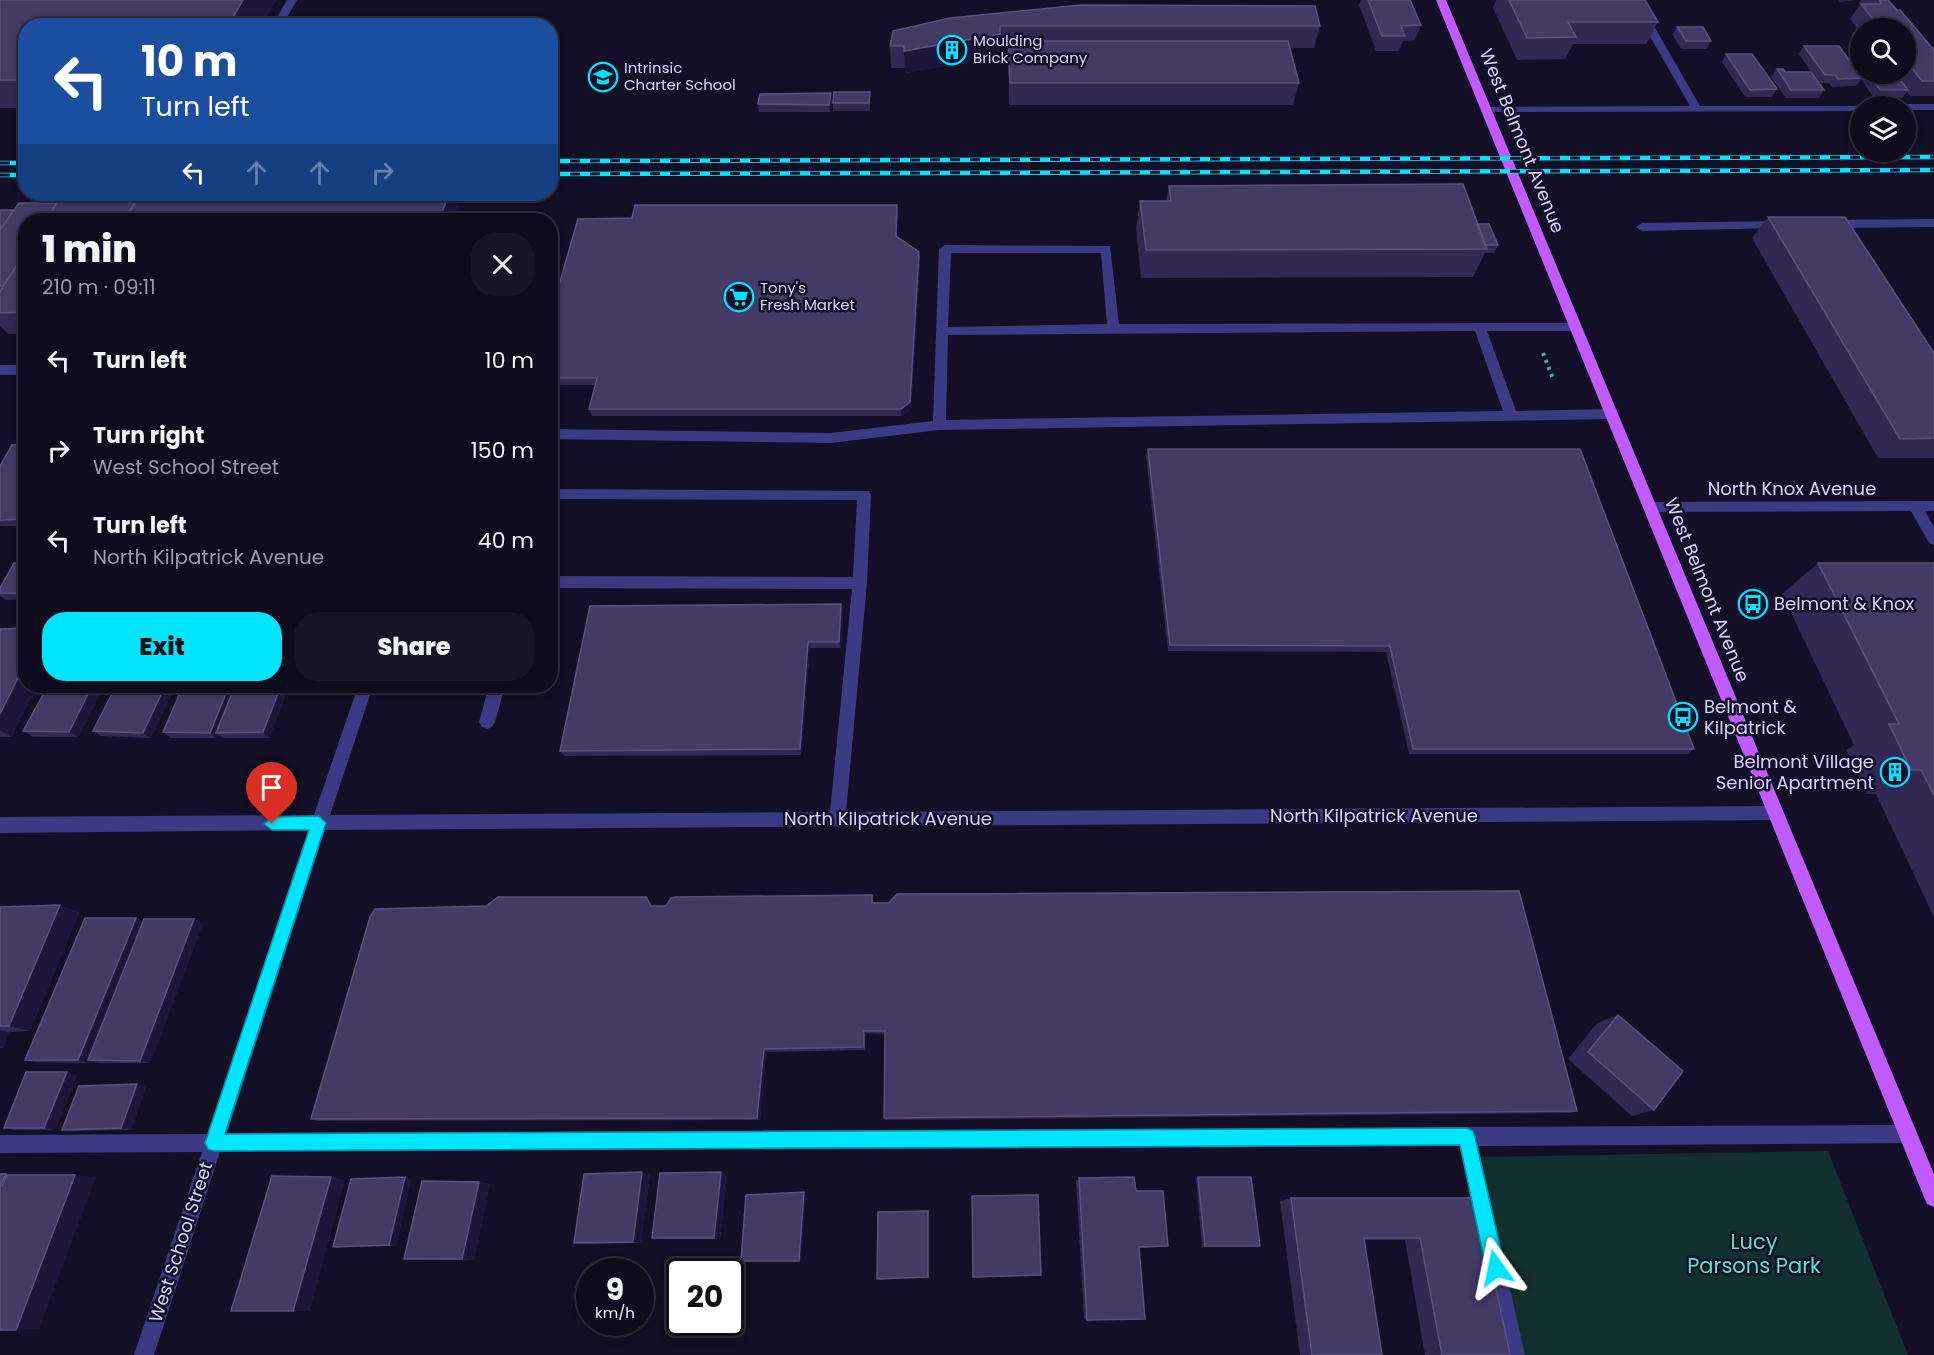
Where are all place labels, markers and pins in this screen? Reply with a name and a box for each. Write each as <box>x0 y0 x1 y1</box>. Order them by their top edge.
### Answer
place label: Moulding Brick Company <box>973 30 1088 68</box>
building icon: Moulding Brick Company <box>936 34 968 66</box>
place label: Intrinsic Charter School <box>624 57 736 95</box>
school or university icon: Intrinsic Charter School <box>587 61 619 93</box>
place label: Tony's Fresh Market <box>760 277 855 315</box>
supermarket icon: Tony's Fresh Market <box>723 281 755 313</box>
bus stop icon: Belmont & Knox <box>1737 588 1769 620</box>
place label: Belmont & Knox <box>1774 591 1914 616</box>
place label: Belmont & Kilpatrick <box>1704 694 1798 740</box>
bus stop icon: Belmont & Kilpatrick <box>1667 701 1699 733</box>
place label: Belmont Village Senior Apartment <box>1716 749 1874 795</box>
building icon: Belmont Village Senior Apartment <box>1879 756 1911 788</box>
pin <box>246 762 297 824</box>

